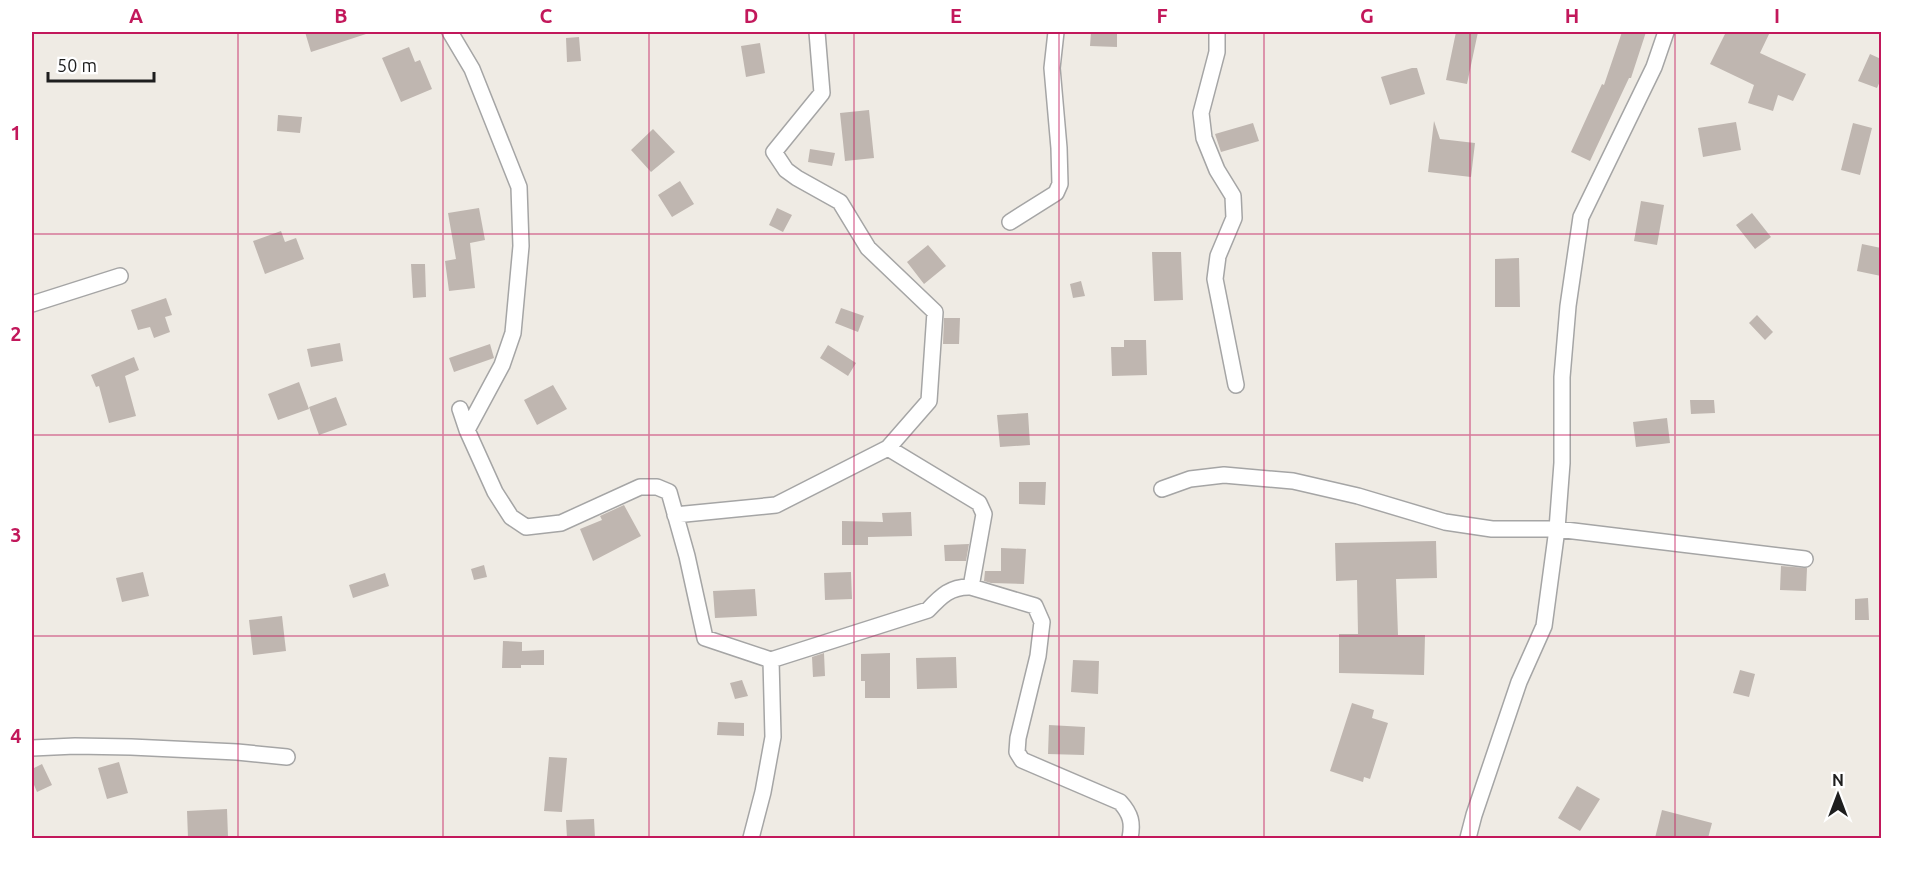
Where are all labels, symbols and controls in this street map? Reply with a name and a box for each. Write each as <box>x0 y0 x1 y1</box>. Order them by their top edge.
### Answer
text: A <box>129 4 143 27</box>
text: B <box>334 4 348 27</box>
text: C <box>540 4 553 27</box>
text: D <box>744 4 758 27</box>
text: E <box>950 4 962 27</box>
text: F <box>1156 4 1168 27</box>
text: G <box>1360 4 1374 27</box>
text: H <box>1565 4 1579 27</box>
text: I <box>1774 4 1780 27</box>
scale bar <box>48 45 154 83</box>
text: 50 m <box>57 55 97 75</box>
text: 1 <box>10 121 22 144</box>
text: 2 <box>10 322 22 345</box>
text: 3 <box>10 523 22 546</box>
text: 4 <box>10 724 22 747</box>
north arrow <box>1808 765 1868 825</box>
text: N <box>1832 771 1844 789</box>

